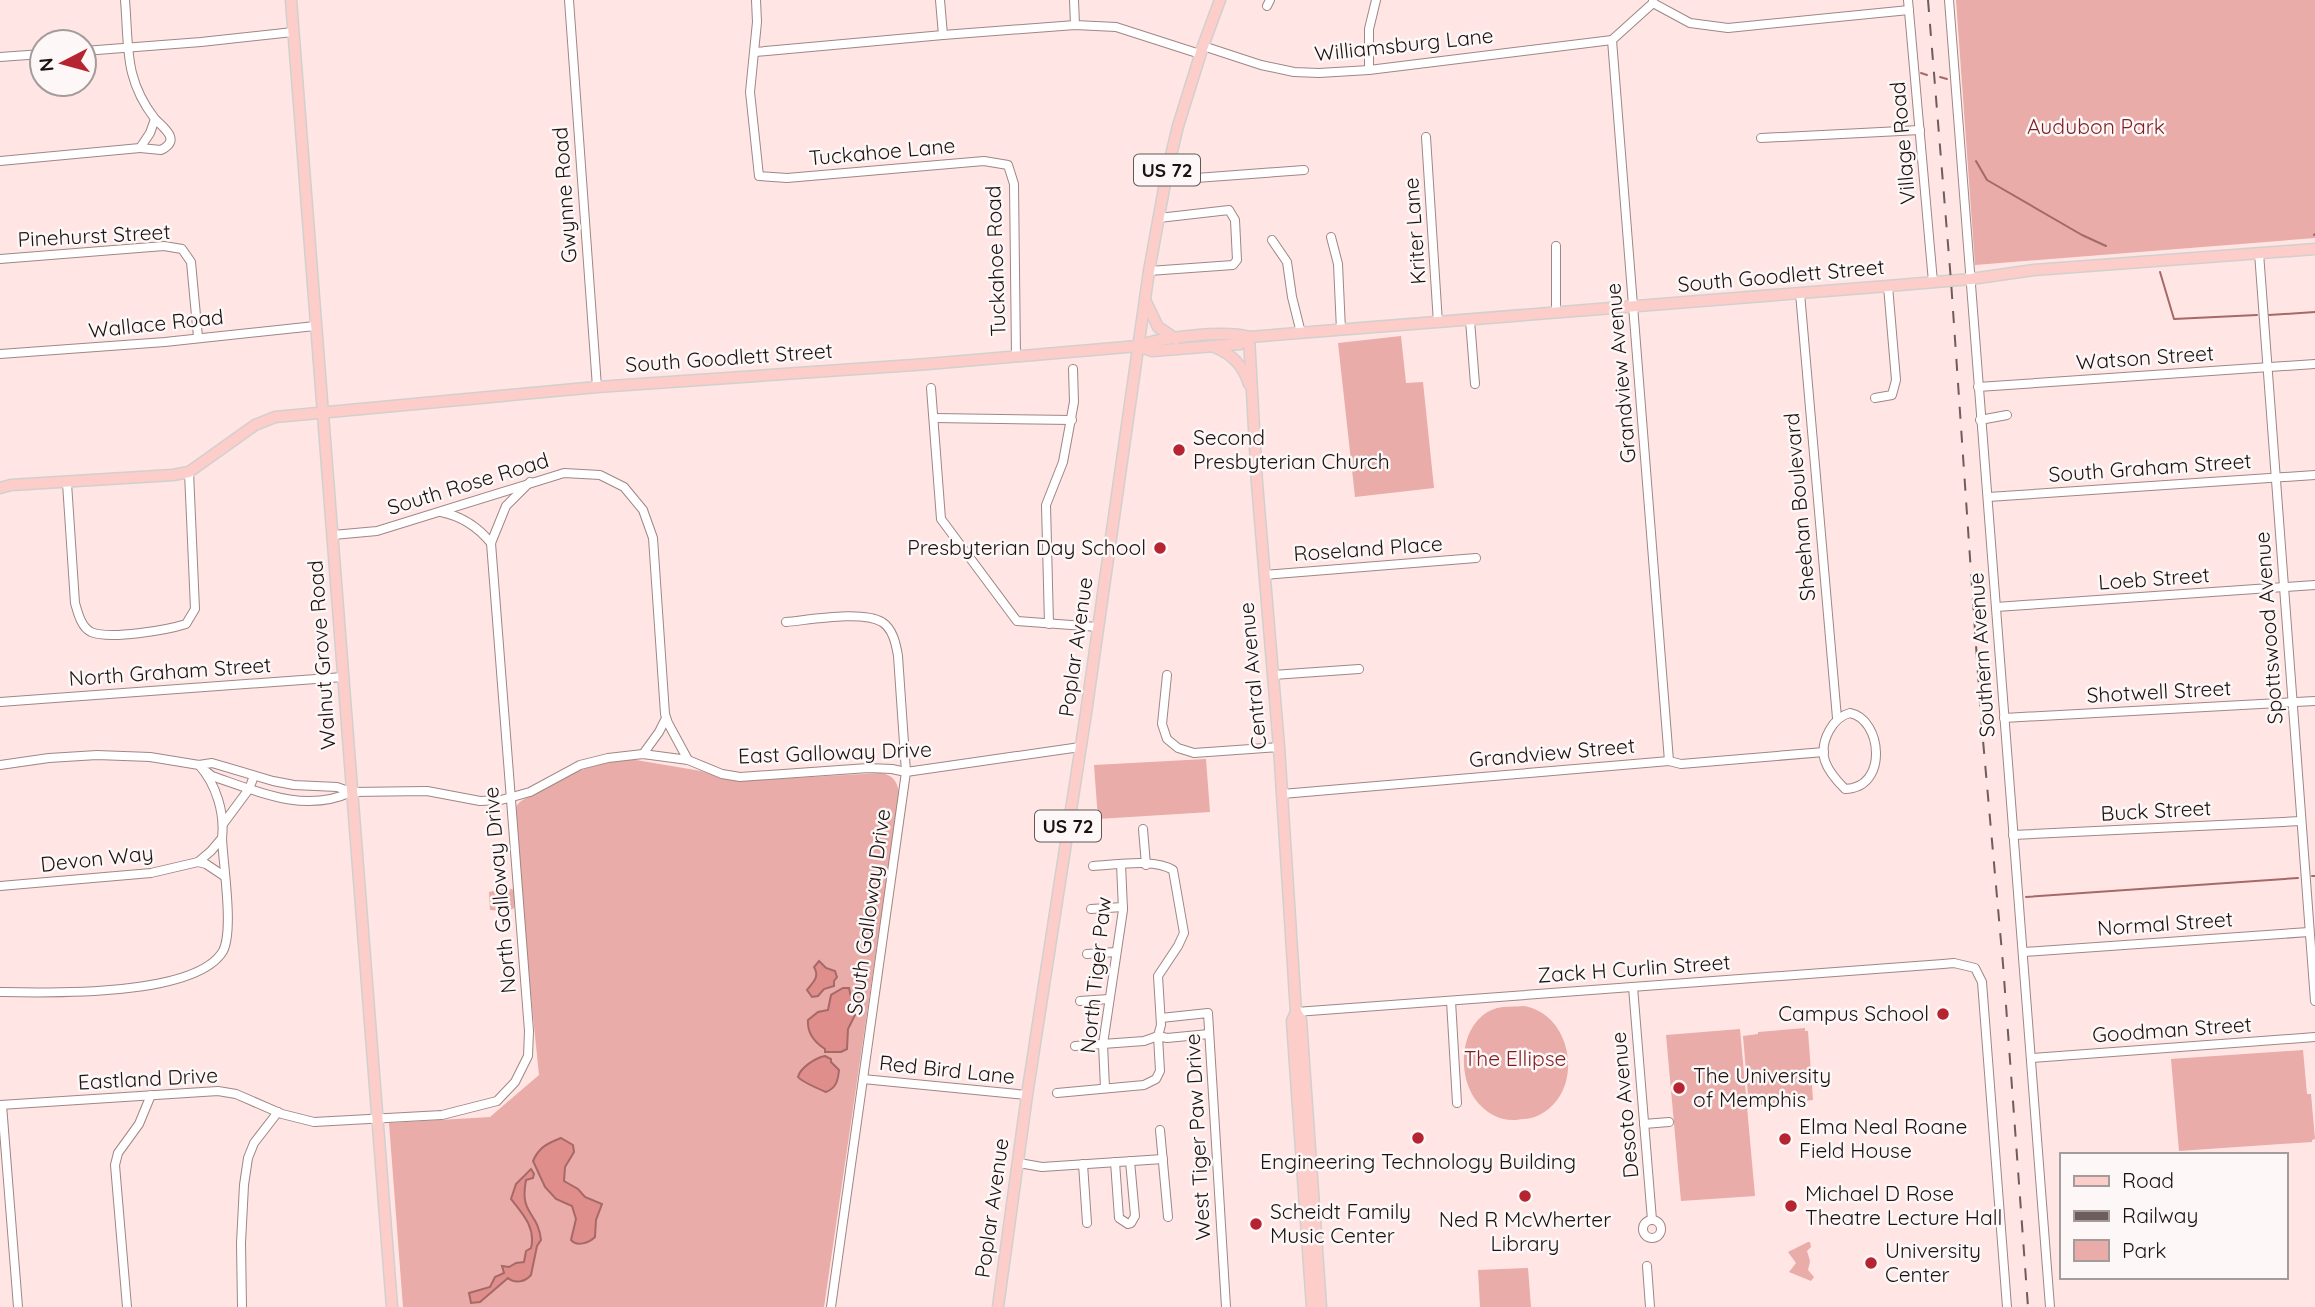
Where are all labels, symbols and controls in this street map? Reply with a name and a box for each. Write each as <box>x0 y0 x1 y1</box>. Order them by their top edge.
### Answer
street label: Williamsburg Lane <box>1313 22 1495 66</box>
north arrow <box>28 28 98 98</box>
text: N <box>33 57 59 73</box>
street label: Village Road <box>1884 81 1920 206</box>
park label: Audubon Park <box>2027 113 2165 139</box>
street label: Gwynne Road <box>546 126 582 264</box>
street label: Tuckahoe Lane <box>808 132 956 170</box>
road number: US 72 <box>1134 154 1200 186</box>
street label: Kriter Lane <box>1397 177 1431 285</box>
street label: Tuckahoe Road <box>979 185 1011 337</box>
street label: Pinehurst Street <box>17 218 171 252</box>
street label: South Goodlett Street <box>1676 253 1886 297</box>
street label: Grandview Avenue <box>1599 282 1641 464</box>
street label: Wallace Road <box>87 303 225 343</box>
street label: South Goodlett Street <box>624 337 833 377</box>
street label: Watson Street <box>2075 339 2215 375</box>
street label: Sheehan Boulevard <box>1778 412 1820 602</box>
place label: Second Presbyterian Church <box>1193 424 1390 474</box>
marker: Second Presbyterian Church <box>1171 442 1187 458</box>
street label: South Rose Road <box>384 446 552 520</box>
street label: South Graham Street <box>2048 447 2252 487</box>
street label: Roseland Place <box>1293 530 1443 566</box>
street label: Spottswood Avenue <box>2248 531 2288 725</box>
place label: Presbyterian Day School <box>907 534 1146 560</box>
marker: Presbyterian Day School <box>1152 540 1168 556</box>
street label: Walnut Grove Road <box>301 559 341 751</box>
street label: Loeb Street <box>2097 561 2210 595</box>
street label: Southern Avenue <box>1962 572 2000 738</box>
street label: Poplar Avenue <box>1052 575 1098 718</box>
street label: Central Avenue <box>1233 601 1271 751</box>
street label: North Graham Street <box>68 651 272 691</box>
street label: Shotwell Street <box>2086 674 2232 708</box>
street label: Grandview Street <box>1468 732 1636 772</box>
street label: East Galloway Drive <box>738 736 932 768</box>
street label: North Galloway Drive <box>477 786 521 995</box>
street label: Buck Street <box>2100 794 2212 826</box>
street label: South Galloway Drive <box>841 807 895 1017</box>
road number: US 72 <box>1035 810 1101 842</box>
street label: Devon Way <box>39 839 155 877</box>
street label: North Tiger Paw <box>1074 895 1116 1054</box>
street label: Normal Street <box>2096 905 2234 941</box>
street label: Zack H Curlin Street <box>1537 948 1731 988</box>
place label: Campus School <box>1778 1000 1929 1026</box>
marker: Campus School <box>1935 1006 1951 1022</box>
street label: Goodman Street <box>2091 1010 2253 1048</box>
street label: Desoto Avenue <box>1605 1031 1643 1179</box>
street label: West Tiger Paw Drive <box>1179 1033 1215 1241</box>
park label: The Ellipse <box>1464 1045 1566 1071</box>
street label: Red Bird Lane <box>878 1049 1016 1089</box>
street label: Eastland Drive <box>77 1061 219 1095</box>
place label: The University of Memphis <box>1693 1062 1831 1112</box>
marker: The University of Memphis <box>1671 1080 1687 1096</box>
place label: Elma Neal Roane Field House <box>1799 1113 1967 1163</box>
marker: Engineering Technology Building <box>1410 1130 1426 1146</box>
marker: Elma Neal Roane Field House <box>1777 1131 1793 1147</box>
street label: Poplar Avenue <box>968 1136 1014 1279</box>
place label: Engineering Technology Building <box>1260 1148 1576 1174</box>
legend <box>2060 1153 2287 1279</box>
text: Road <box>2122 1167 2174 1193</box>
place label: Michael D Rose Theatre Lecture Hall <box>1805 1180 2002 1230</box>
marker: Ned R McWherter Library <box>1517 1188 1533 1204</box>
place label: Scheidt Family Music Center <box>1270 1198 1411 1248</box>
marker: Michael D Rose Theatre Lecture Hall <box>1783 1198 1799 1214</box>
text: Railway <box>2122 1202 2198 1228</box>
place label: Ned R McWherter Library <box>1439 1206 1611 1256</box>
marker: Scheidt Family Music Center <box>1248 1216 1264 1232</box>
place label: University Center <box>1885 1237 1981 1287</box>
text: Park <box>2122 1237 2166 1263</box>
marker: University Center <box>1863 1255 1879 1271</box>

